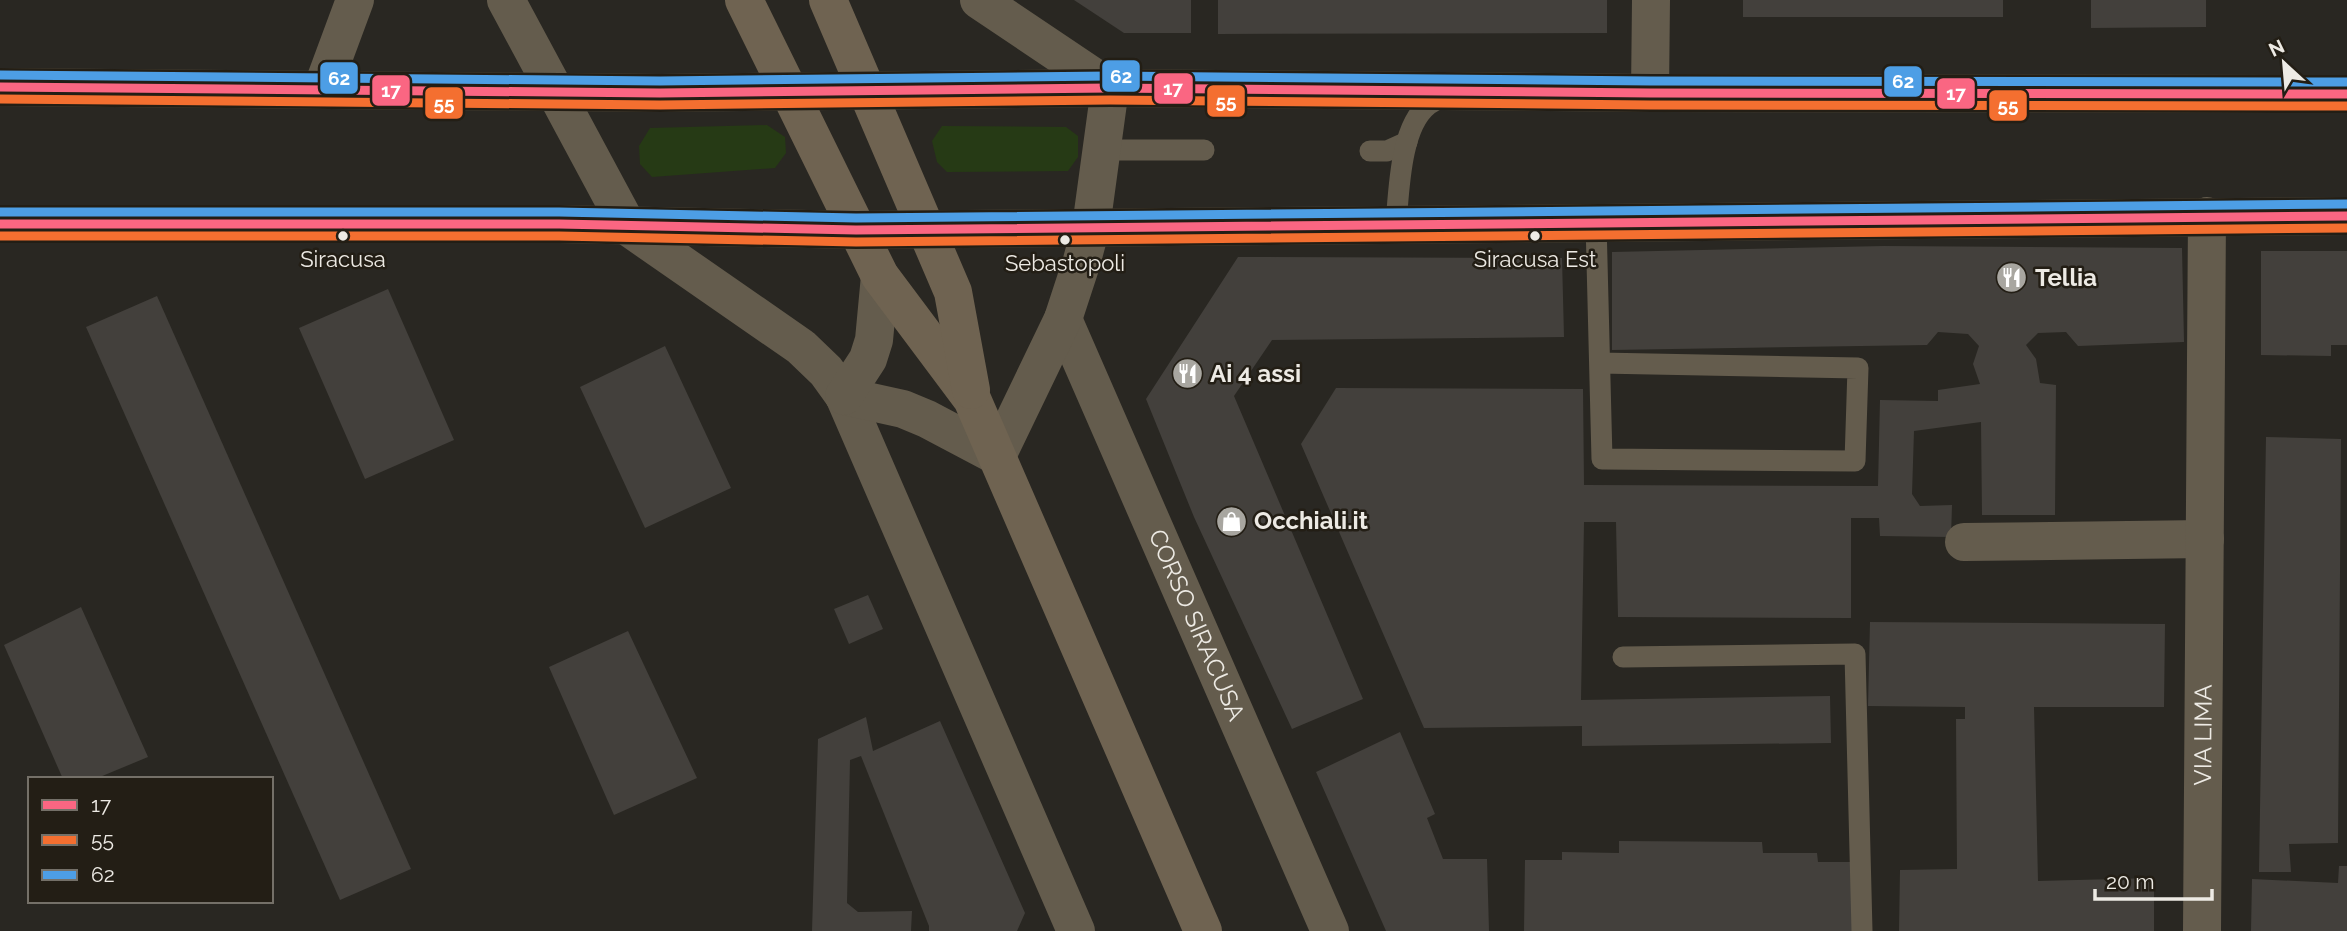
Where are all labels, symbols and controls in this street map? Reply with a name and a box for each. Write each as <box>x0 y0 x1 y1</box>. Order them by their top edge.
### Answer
north arrow <box>2249 28 2319 98</box>
text: N <box>2265 35 2288 61</box>
line badge: 62 <box>1101 59 1141 93</box>
line badge: 62 <box>319 61 359 95</box>
text: 62 <box>1110 65 1132 87</box>
line badge: 62 <box>1883 65 1923 98</box>
text: 62 <box>328 67 350 89</box>
text: 62 <box>1892 70 1914 92</box>
line badge: 17 <box>1153 72 1194 105</box>
line badge: 17 <box>371 74 411 107</box>
text: 17 <box>1163 77 1183 99</box>
line badge: 17 <box>1936 77 1976 110</box>
text: 17 <box>381 79 401 101</box>
text: 17 <box>1946 82 1966 104</box>
line badge: 55 <box>1206 84 1246 118</box>
line badge: 55 <box>424 86 464 120</box>
line badge: 55 <box>1988 89 2028 122</box>
text: 55 <box>1215 90 1237 112</box>
text: 55 <box>433 92 455 114</box>
text: 55 <box>1997 94 2019 116</box>
marker: Siracusa <box>336 229 350 243</box>
marker: Siracusa Est <box>1528 229 1542 243</box>
marker: Sebastopoli <box>1058 233 1072 247</box>
place label: Siracusa <box>300 246 386 272</box>
place label: Siracusa Est <box>1474 246 1597 272</box>
place label: Sebastopoli <box>1005 250 1125 276</box>
restaurant icon: Tellia <box>1995 261 2029 295</box>
place label: Tellia <box>2035 263 2097 292</box>
restaurant icon: Ai 4 assi <box>1170 357 1204 391</box>
place label: Ai 4 assi <box>1210 359 1301 388</box>
shop icon: Occhiali.it <box>1214 504 1248 538</box>
place label: Occhiali.it <box>1254 506 1368 535</box>
street label: CORSO SIRACUSA <box>1143 525 1251 725</box>
street label: VIA LIMA <box>2188 684 2218 786</box>
legend <box>28 777 273 903</box>
text: 17 <box>91 792 112 817</box>
text: 55 <box>91 827 114 852</box>
scale bar <box>2095 858 2212 902</box>
text: 62 <box>91 862 115 887</box>
text: 20 m <box>2106 869 2154 894</box>

